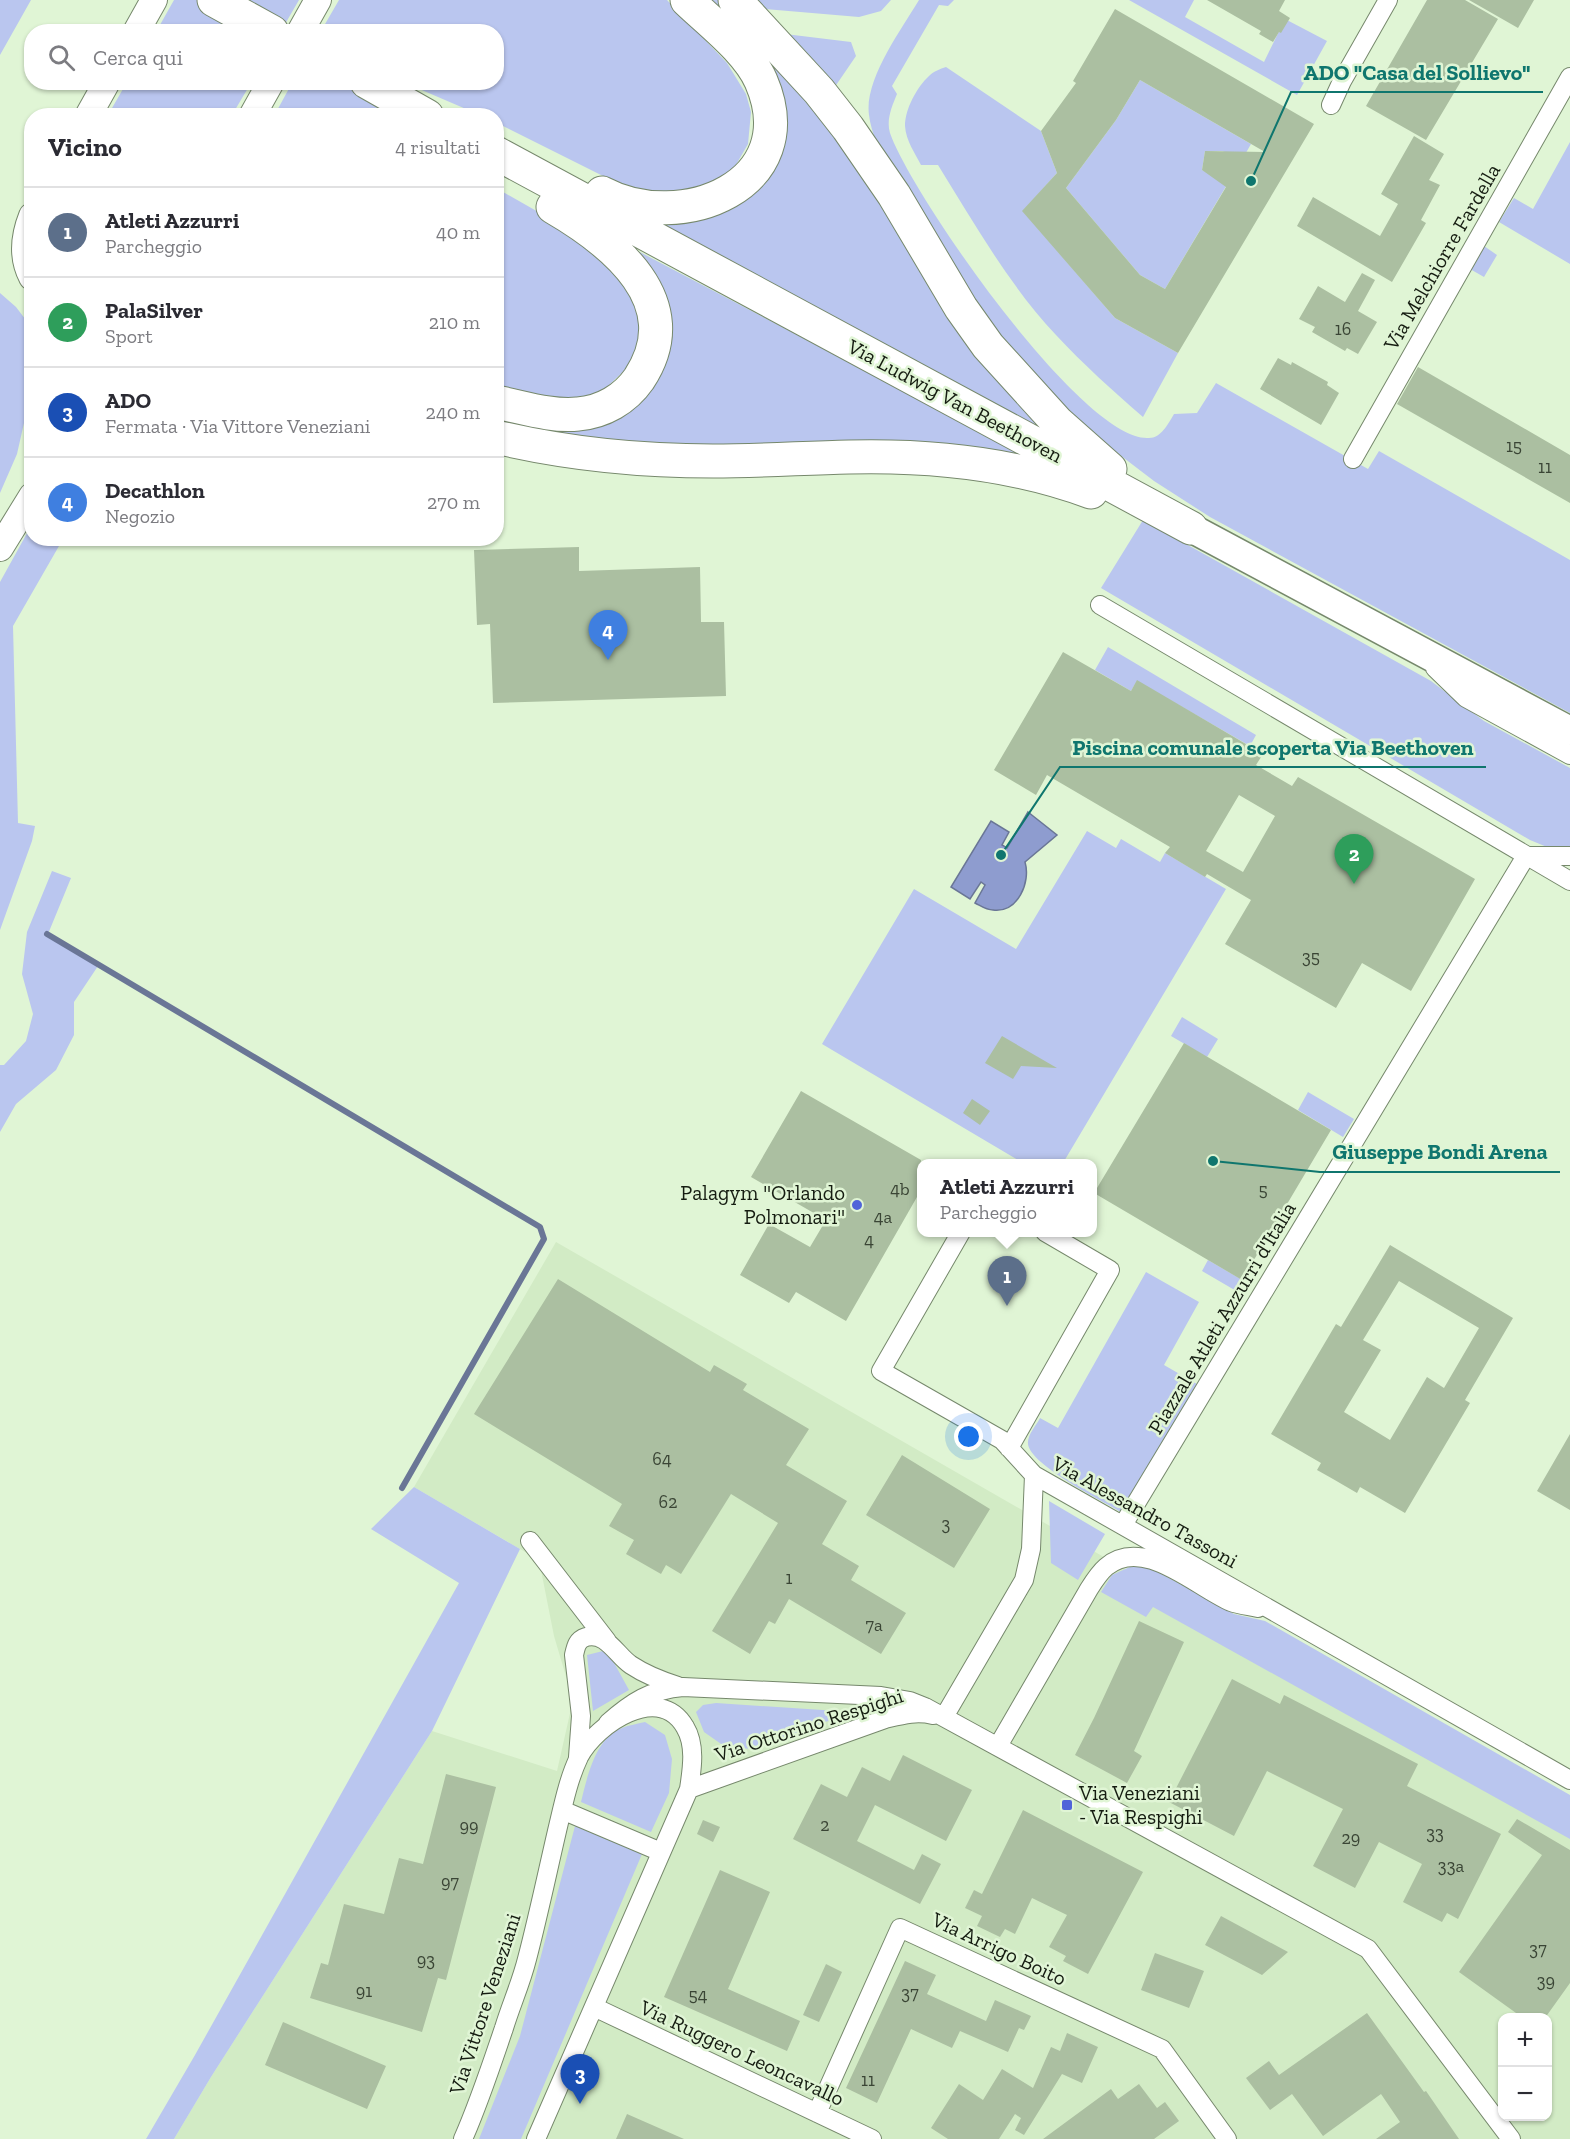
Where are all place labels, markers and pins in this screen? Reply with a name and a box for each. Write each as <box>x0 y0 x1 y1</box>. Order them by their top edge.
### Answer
callout: ADO "Casa del Sollievo" <box>1291 52 1543 92</box>
pin: 4 <box>588 610 628 660</box>
callout: Piscina comunale scoperta Via Beethoven <box>1060 727 1486 767</box>
pin: 2 <box>1334 834 1374 884</box>
callout: Giuseppe Bondi Arena <box>1320 1132 1560 1172</box>
place label: Palagym "Orlando Polmonari" <box>680 1180 845 1229</box>
marker: Palagym "Orlando Polmonari" <box>850 1198 864 1212</box>
pin: 1 <box>988 1256 1026 1306</box>
place label: Via Veneziani - Via Respighi <box>1078 1780 1203 1829</box>
marker: Via Veneziani - Via Respighi <box>1060 1798 1074 1812</box>
pin: 3 <box>560 2054 600 2104</box>

